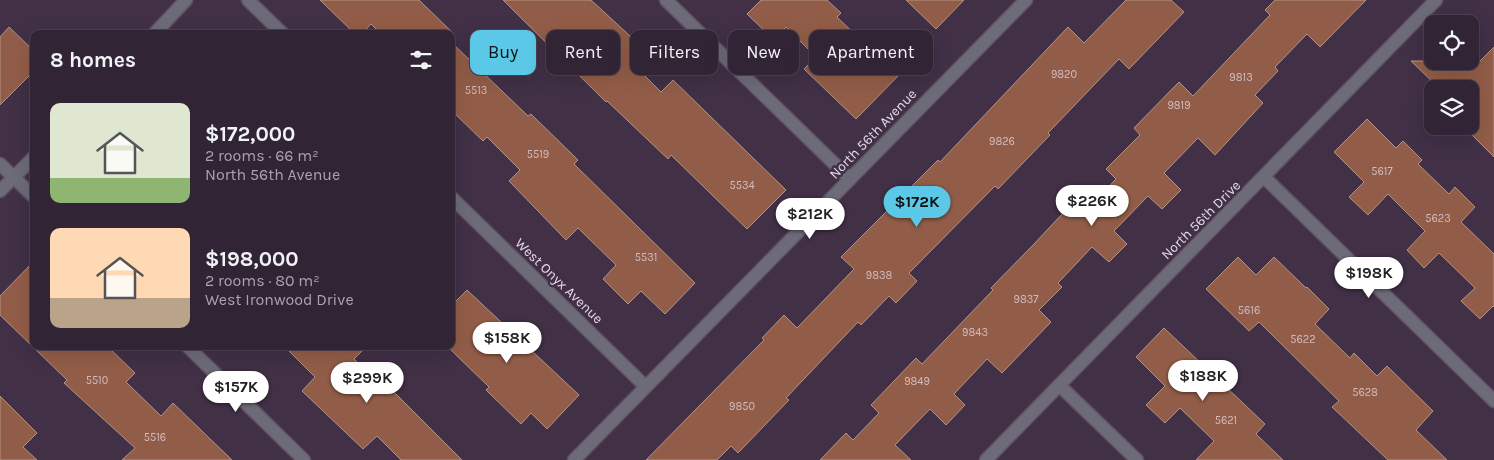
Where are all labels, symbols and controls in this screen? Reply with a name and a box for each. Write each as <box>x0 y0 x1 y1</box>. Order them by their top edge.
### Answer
map controls <box>1424 15 1479 135</box>
button: locate <box>1424 15 1479 70</box>
chip: Buy <box>470 30 536 75</box>
chip: Rent <box>546 30 620 75</box>
chip: Filters <box>630 30 718 75</box>
chip: New <box>728 30 799 75</box>
chip: Apartment <box>809 30 933 75</box>
icon: filters <box>407 46 435 74</box>
text: 8 homes <box>50 48 136 72</box>
house number: 9820 <box>1051 68 1077 81</box>
house number: 9813 <box>1229 71 1253 84</box>
button: layers <box>1424 80 1479 135</box>
house number: 5513 <box>465 84 487 97</box>
street label: North 56th Avenue <box>826 86 920 182</box>
house number: 9819 <box>1167 99 1191 112</box>
text: $172,000 <box>205 122 295 146</box>
icon: home <box>90 123 150 183</box>
house number: 9826 <box>989 135 1015 148</box>
text: 2 rooms · 66 m² <box>205 146 319 165</box>
house number: 5519 <box>527 148 549 161</box>
text: North 56th Avenue <box>205 165 340 184</box>
house number: 5617 <box>1371 165 1393 178</box>
street label: North 56th Drive <box>1158 177 1244 263</box>
house number: 5534 <box>729 179 755 192</box>
pin: $226K <box>1057 184 1127 227</box>
pin: $172K <box>882 186 952 228</box>
text: $226K <box>1067 191 1117 210</box>
text: $172K <box>895 192 939 211</box>
pin: $212K <box>775 198 845 240</box>
text: $212K <box>787 204 833 223</box>
house number: 5623 <box>1425 212 1451 225</box>
street label: West Onyx Avenue <box>511 235 607 327</box>
text: $198,000 <box>205 247 299 271</box>
icon: home <box>90 248 150 308</box>
house number: 5531 <box>635 251 657 264</box>
pin: $198K <box>1334 256 1404 299</box>
text: $198K <box>1345 263 1393 282</box>
house number: 9838 <box>866 269 892 282</box>
text: 2 rooms · 80 m² <box>205 271 320 290</box>
text: West Ironwood Drive <box>205 290 354 309</box>
house number: 9837 <box>1014 293 1038 306</box>
house number: 5616 <box>1238 304 1260 317</box>
pin: $158K <box>472 322 542 364</box>
house number: 9843 <box>962 326 988 339</box>
text: $158K <box>484 328 530 347</box>
house number: 5622 <box>1290 333 1316 346</box>
pin: $188K <box>1168 360 1238 402</box>
pin: $299K <box>332 362 402 404</box>
text: $188K <box>1179 366 1227 385</box>
text: $299K <box>342 368 392 387</box>
pin: $157K <box>201 370 271 413</box>
house number: 5510 <box>86 374 108 387</box>
house number: 9849 <box>904 375 930 388</box>
text: $157K <box>214 377 258 396</box>
house number: 5628 <box>1352 386 1378 399</box>
house number: 9850 <box>729 400 755 413</box>
house number: 5621 <box>1215 414 1237 427</box>
house number: 5516 <box>144 431 166 444</box>

